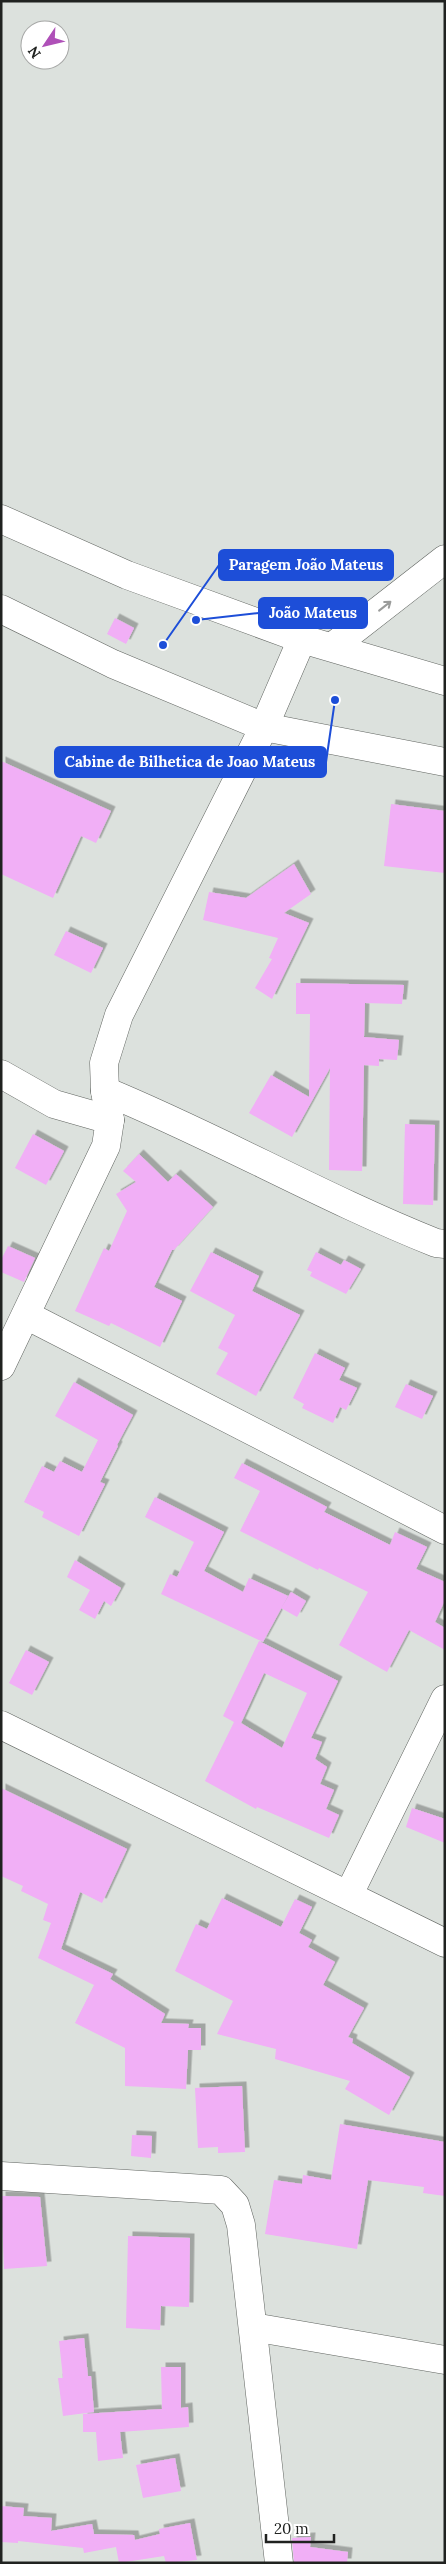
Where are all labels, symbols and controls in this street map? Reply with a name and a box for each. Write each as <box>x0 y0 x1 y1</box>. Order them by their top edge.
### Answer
north arrow <box>20 20 70 70</box>
text: N <box>24 43 45 62</box>
callout: Paragem João Mateus <box>219 550 393 580</box>
text: Paragem João Mateus <box>229 555 383 574</box>
callout: João Mateus <box>259 598 367 628</box>
one-way arrow <box>378 601 391 612</box>
text: João Mateus <box>269 603 357 622</box>
callout: Cabine de Bilhetica de Joao Mateus <box>55 747 326 777</box>
text: Cabine de Bilhetica de Joao Mateus <box>65 752 315 771</box>
scale bar <box>266 2512 334 2544</box>
text: 20 m <box>274 2519 309 2538</box>

